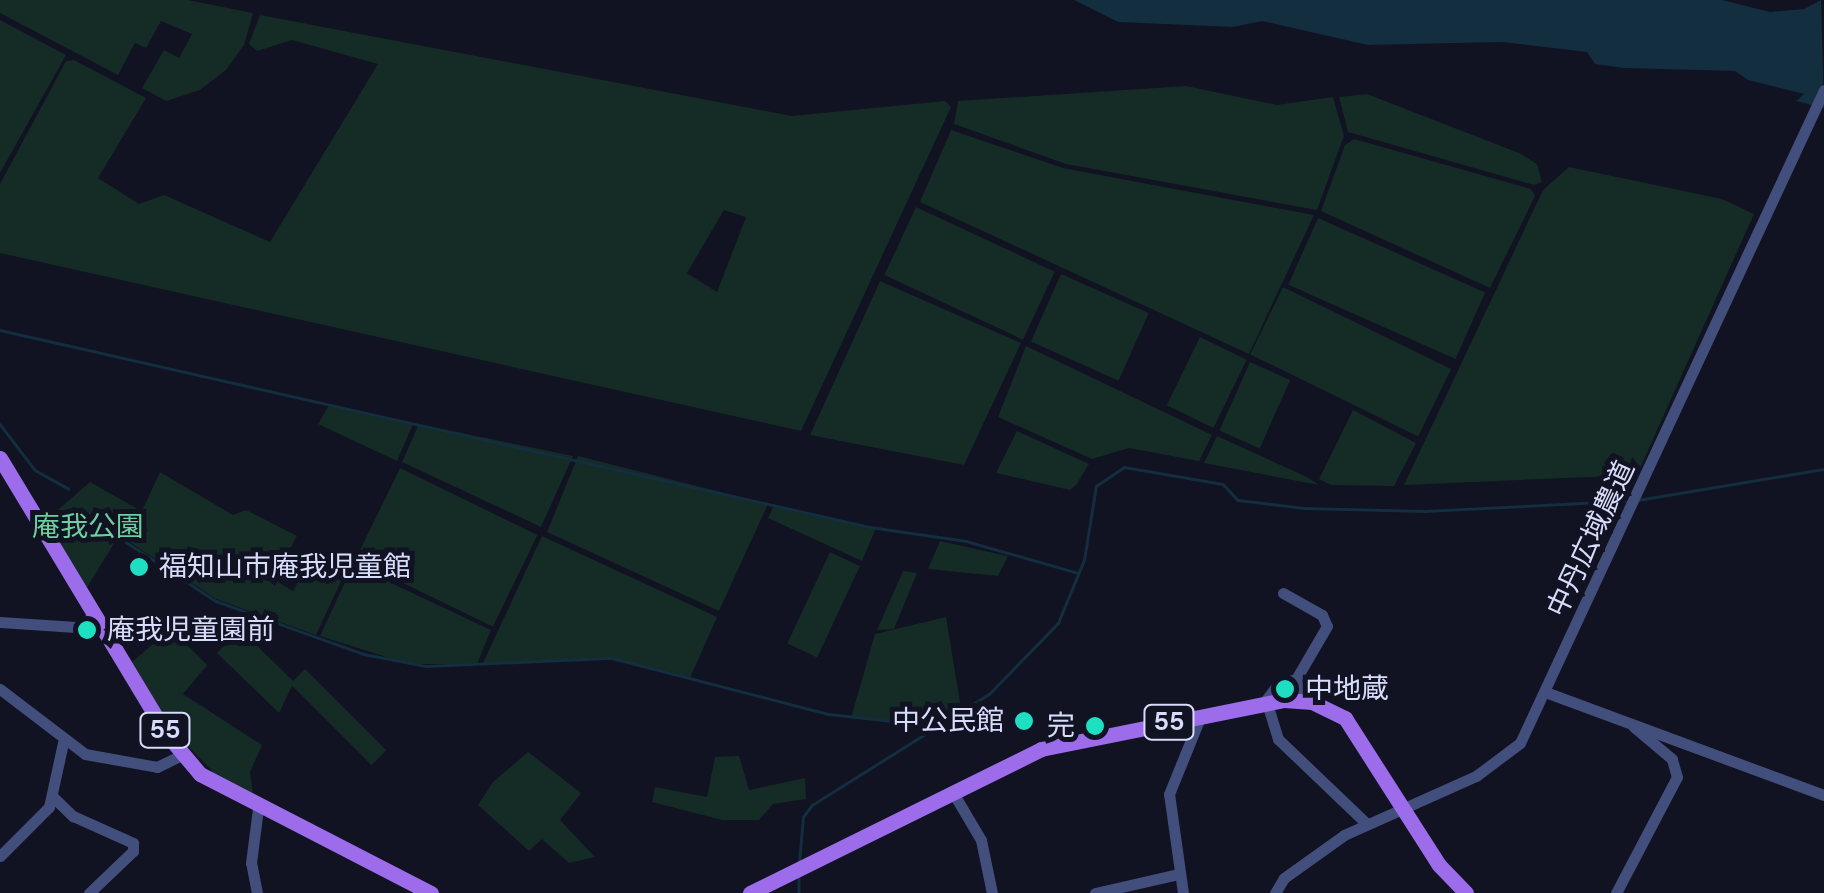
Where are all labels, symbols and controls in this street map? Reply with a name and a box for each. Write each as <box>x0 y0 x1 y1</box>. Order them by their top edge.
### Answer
street label: 中丹広域農道 <box>1540 456 1642 622</box>
park label: 庵我公園 <box>32 510 144 544</box>
place label: 福知山市庵我児童館 <box>159 550 411 584</box>
marker: 福知山市庵我児童館 <box>128 556 150 578</box>
place label: 庵我児童園前 <box>107 613 275 647</box>
marker: 庵我児童園前 <box>76 619 98 641</box>
place label: 中地蔵 <box>1305 672 1389 706</box>
marker: 中地蔵 <box>1274 678 1296 700</box>
road number: 55 <box>1142 702 1196 742</box>
place label: 中公民館 <box>892 704 1004 738</box>
place label: 完 <box>1047 709 1075 743</box>
road number: 55 <box>138 710 192 750</box>
marker: 中公民館 <box>1013 710 1035 732</box>
marker: 完 <box>1084 715 1106 737</box>

